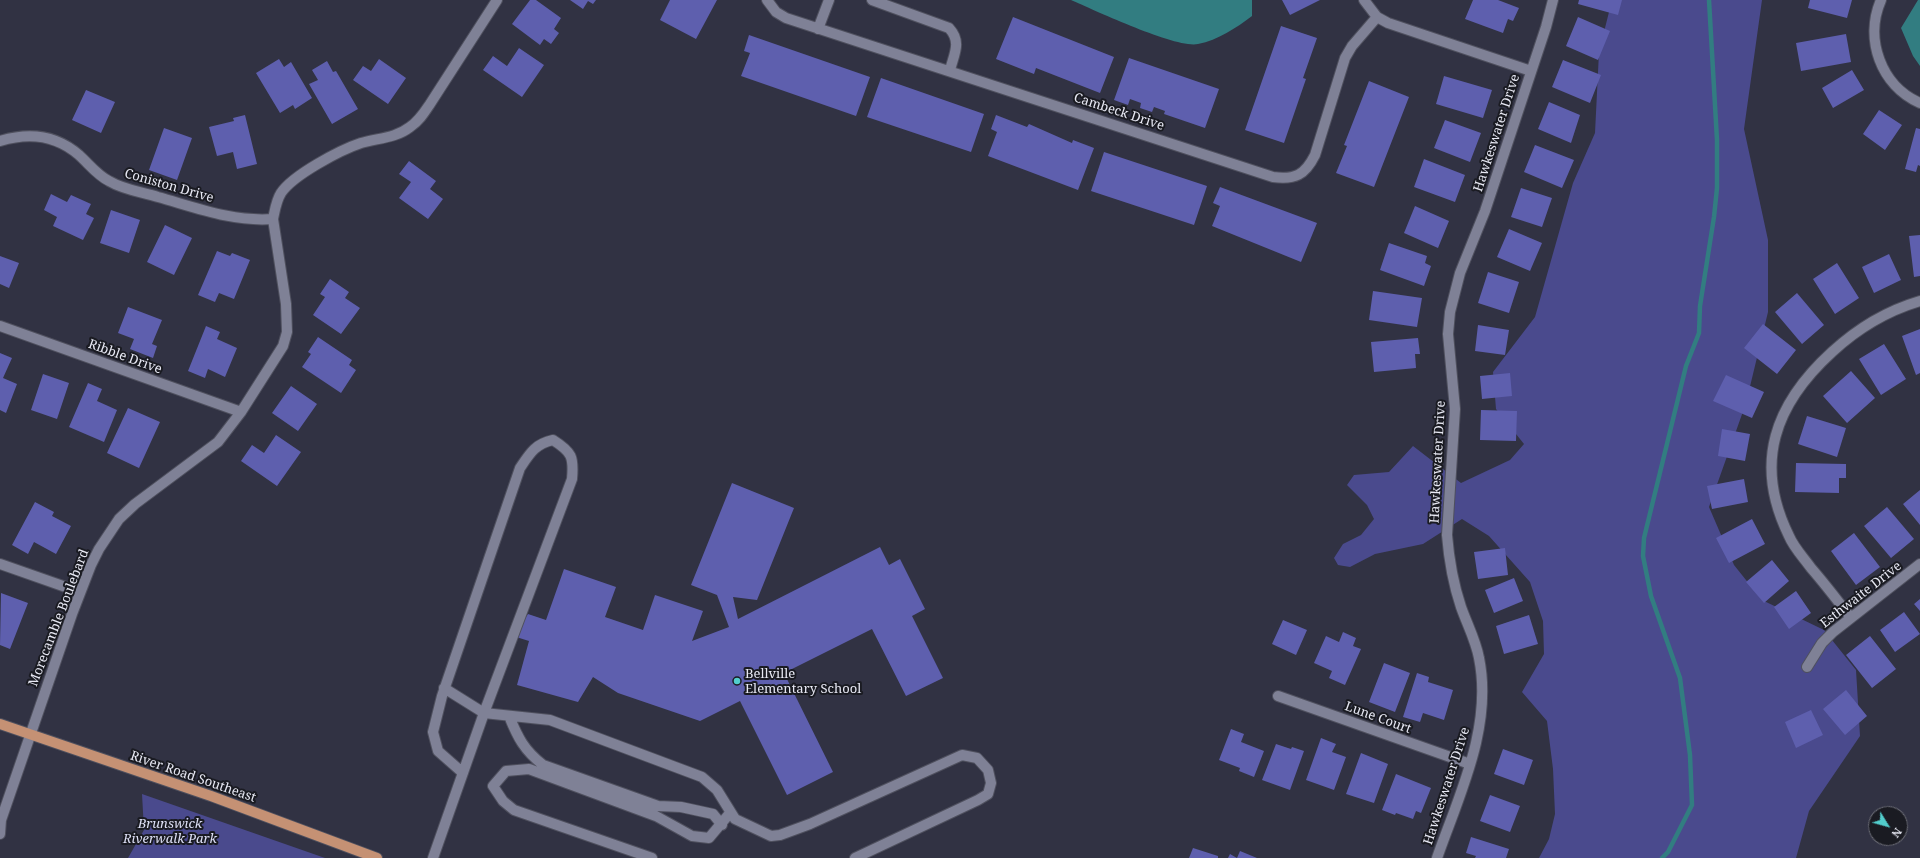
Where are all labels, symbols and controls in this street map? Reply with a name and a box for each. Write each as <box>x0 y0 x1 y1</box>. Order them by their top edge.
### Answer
street label: Hawkeswater Drive <box>1471 72 1523 194</box>
street label: Cambeck Drive <box>1072 90 1166 134</box>
street label: Coniston Drive <box>123 166 215 206</box>
street label: Ribble Drive <box>86 336 164 378</box>
street label: Hawkeswater Drive <box>1427 400 1449 524</box>
street label: Morecamble Boulebard <box>26 547 92 689</box>
street label: Esthwaite Drive <box>1817 558 1905 632</box>
place label: Bellville Elementary School <box>745 666 861 697</box>
marker: Bellville Elementary School <box>732 676 742 686</box>
street label: Lune Court <box>1343 699 1413 737</box>
street label: Hawkeswater Drive <box>1421 725 1473 847</box>
street label: River Road Southeast <box>128 748 258 806</box>
north arrow <box>1868 806 1908 846</box>
park label: Brunswick Riverwalk Park <box>123 816 217 847</box>
text: N <box>1889 825 1906 841</box>

